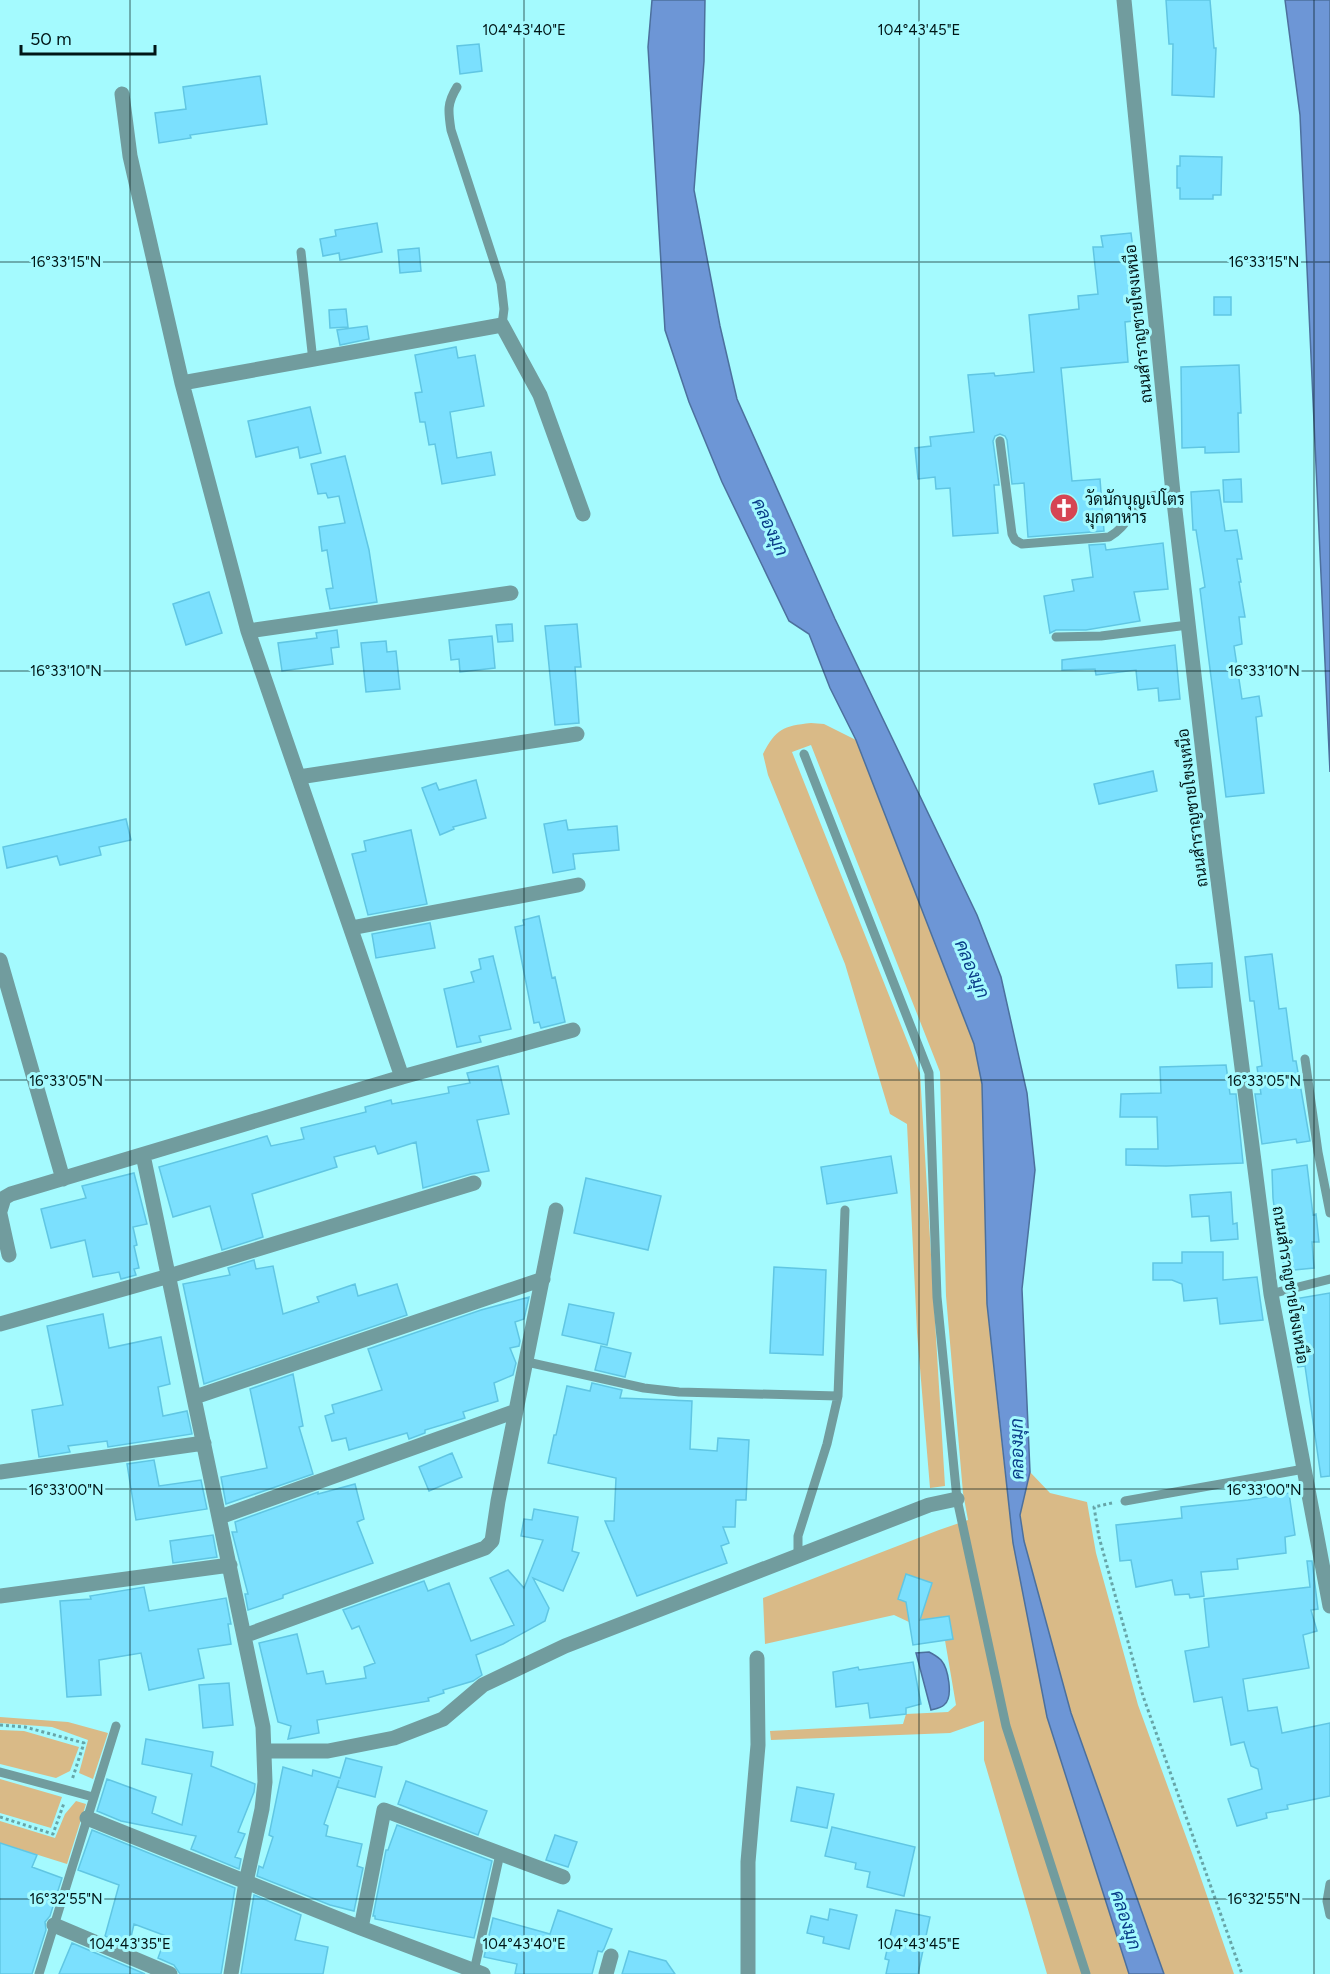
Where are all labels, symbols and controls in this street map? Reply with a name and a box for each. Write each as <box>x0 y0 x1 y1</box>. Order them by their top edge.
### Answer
scale bar <box>21 18 154 56</box>
text: 104°43'40"E <box>482 21 566 39</box>
text: 104°43'45"E <box>878 21 960 39</box>
text: 50 m <box>30 28 72 50</box>
street label: ถนนสำราญชายโขงเหนือ <box>1119 244 1156 405</box>
text: 16°33'15"N <box>31 253 101 271</box>
text: 16°33'15"N <box>1229 253 1299 271</box>
place label: วัดนักบุญเปโตร มุกดาหาร <box>1085 488 1185 529</box>
church icon: วัดนักบุญเปโตร มุกดาหาร <box>1048 492 1080 524</box>
water label: คลองมุก <box>746 495 793 560</box>
text: 16°33'10"N <box>30 662 102 680</box>
text: 16°33'10"N <box>1228 662 1300 680</box>
street label: ถนนสำราญชายโขงเหนือ <box>1171 728 1212 889</box>
water label: คลองมุก <box>949 936 994 1002</box>
text: 16°33'05"N <box>29 1072 103 1090</box>
text: 16°33'05"N <box>1227 1072 1301 1090</box>
street label: ถนนสำราญชายโขงเหนือ <box>1269 1204 1314 1365</box>
water label: คลองมุก <box>1005 1418 1030 1480</box>
text: 16°33'00"N <box>28 1481 104 1499</box>
text: 16°33'00"N <box>1226 1481 1302 1499</box>
water label: คลองมุก <box>1105 1887 1146 1953</box>
text: 16°32'55"N <box>29 1890 103 1908</box>
text: 16°32'55"N <box>1227 1890 1301 1908</box>
text: 104°43'35"E <box>89 1935 171 1953</box>
text: 104°43'40"E <box>482 1935 566 1953</box>
text: 104°43'45"E <box>878 1935 960 1953</box>

